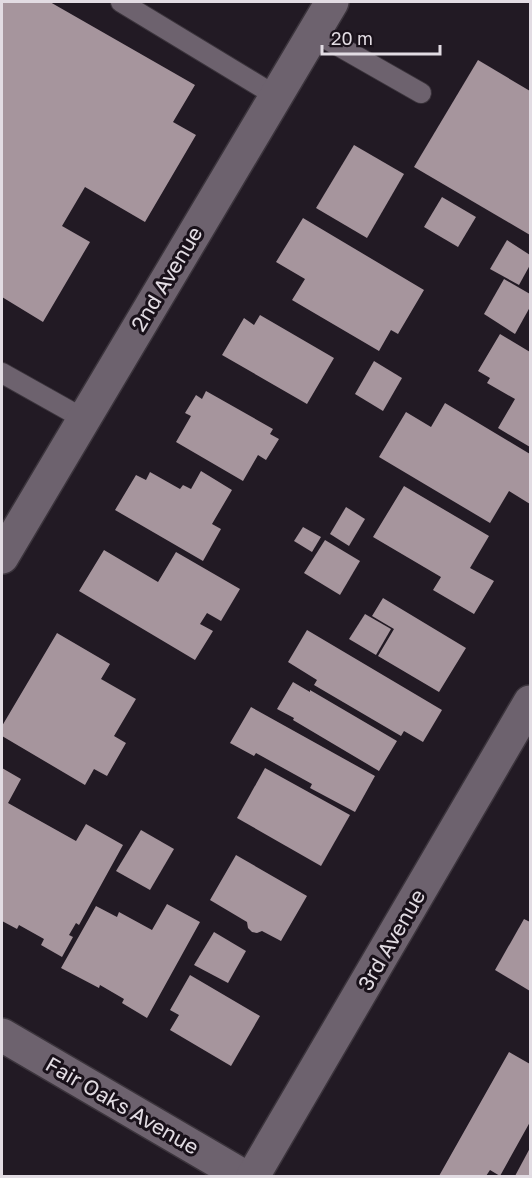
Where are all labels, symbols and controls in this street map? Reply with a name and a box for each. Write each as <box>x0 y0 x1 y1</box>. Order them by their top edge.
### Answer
scale bar <box>322 18 440 56</box>
text: 20 m <box>331 27 373 49</box>
street label: 2nd Avenue <box>125 221 208 335</box>
street label: 3rd Avenue <box>352 884 431 995</box>
street label: Fair Oaks Avenue <box>41 1051 204 1160</box>

